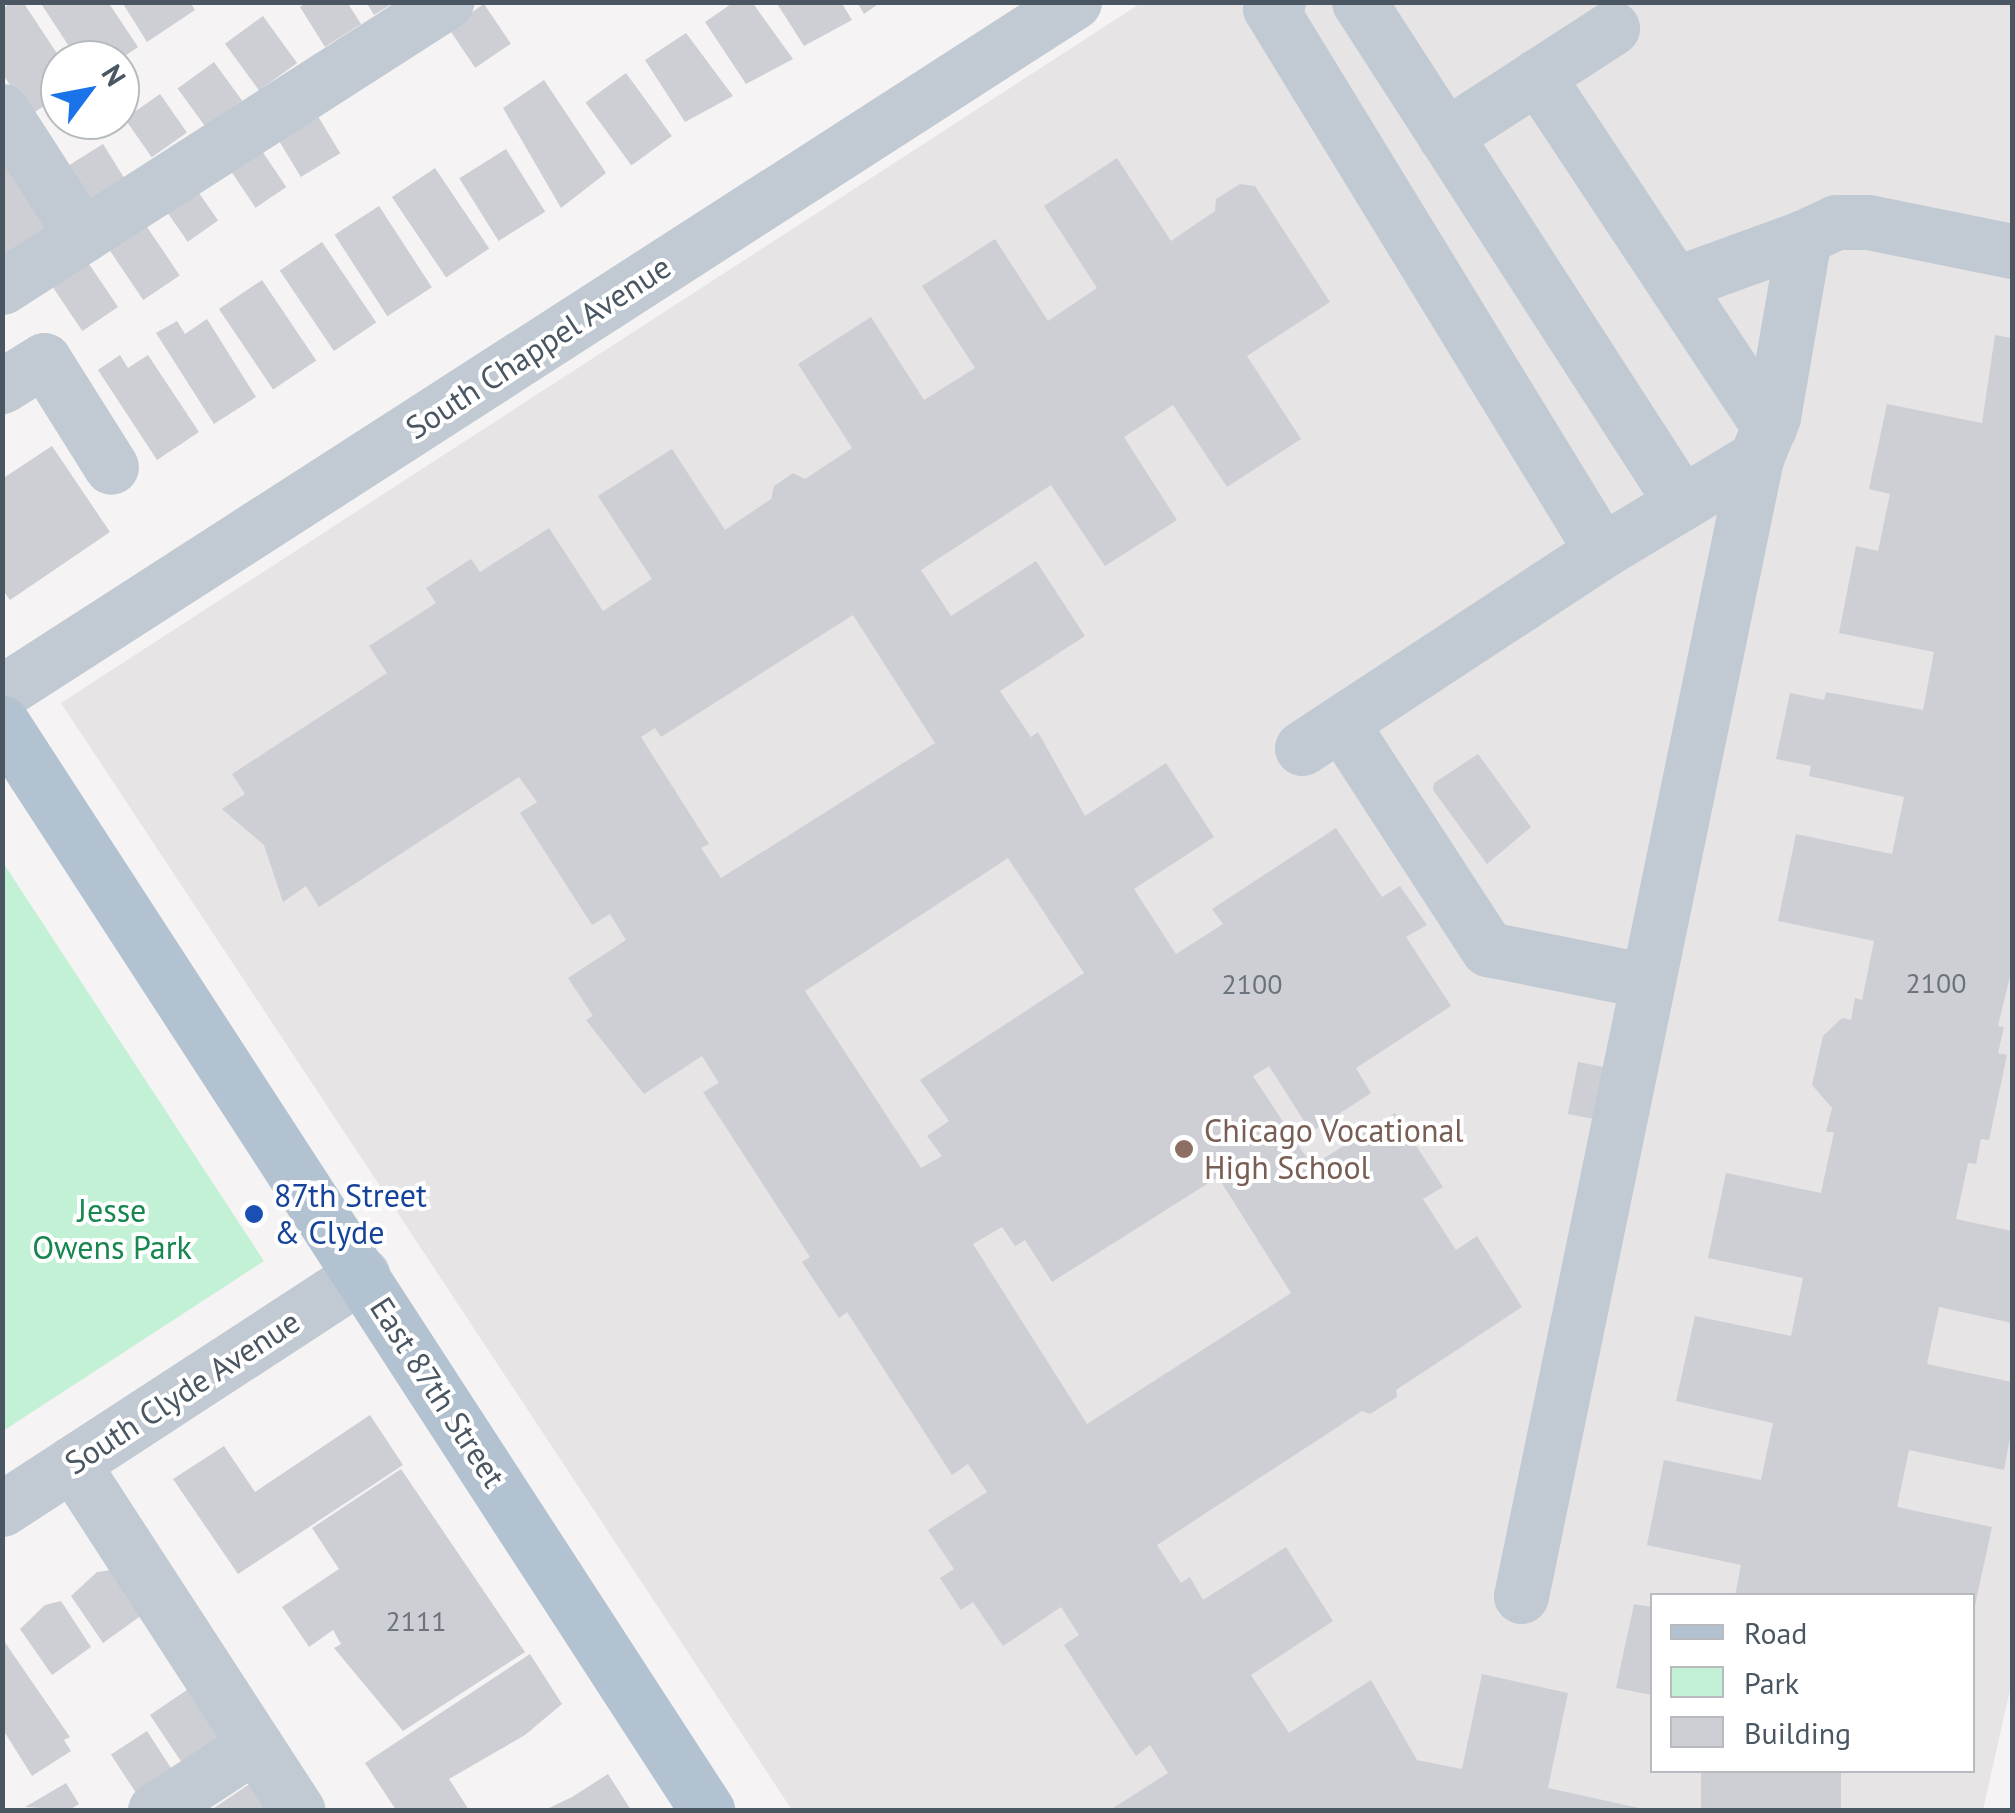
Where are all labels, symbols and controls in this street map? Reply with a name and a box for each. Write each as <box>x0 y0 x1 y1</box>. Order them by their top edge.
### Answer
north arrow <box>40 40 140 140</box>
text: N <box>94 57 135 93</box>
street label: South Chappel Avenue <box>398 247 678 447</box>
house number: 2100 <box>1905 966 1967 1000</box>
house number: 2100 <box>1221 967 1283 1001</box>
place label: Chicago Vocational High School <box>1204 1112 1465 1187</box>
marker: Chicago Vocational High School <box>1173 1138 1195 1160</box>
place label: 87th Street & Clyde <box>274 1177 427 1252</box>
park label: Jesse Owens Park <box>32 1192 192 1267</box>
marker: 87th Street & Clyde <box>243 1203 265 1225</box>
street label: East 87th Street <box>362 1290 514 1494</box>
street label: South Clyde Avenue <box>57 1302 307 1482</box>
legend <box>1650 1593 1975 1773</box>
house number: 2111 <box>385 1604 447 1638</box>
text: Road <box>1744 1613 1808 1652</box>
text: Park <box>1744 1663 1799 1702</box>
text: Building <box>1744 1713 1851 1752</box>

